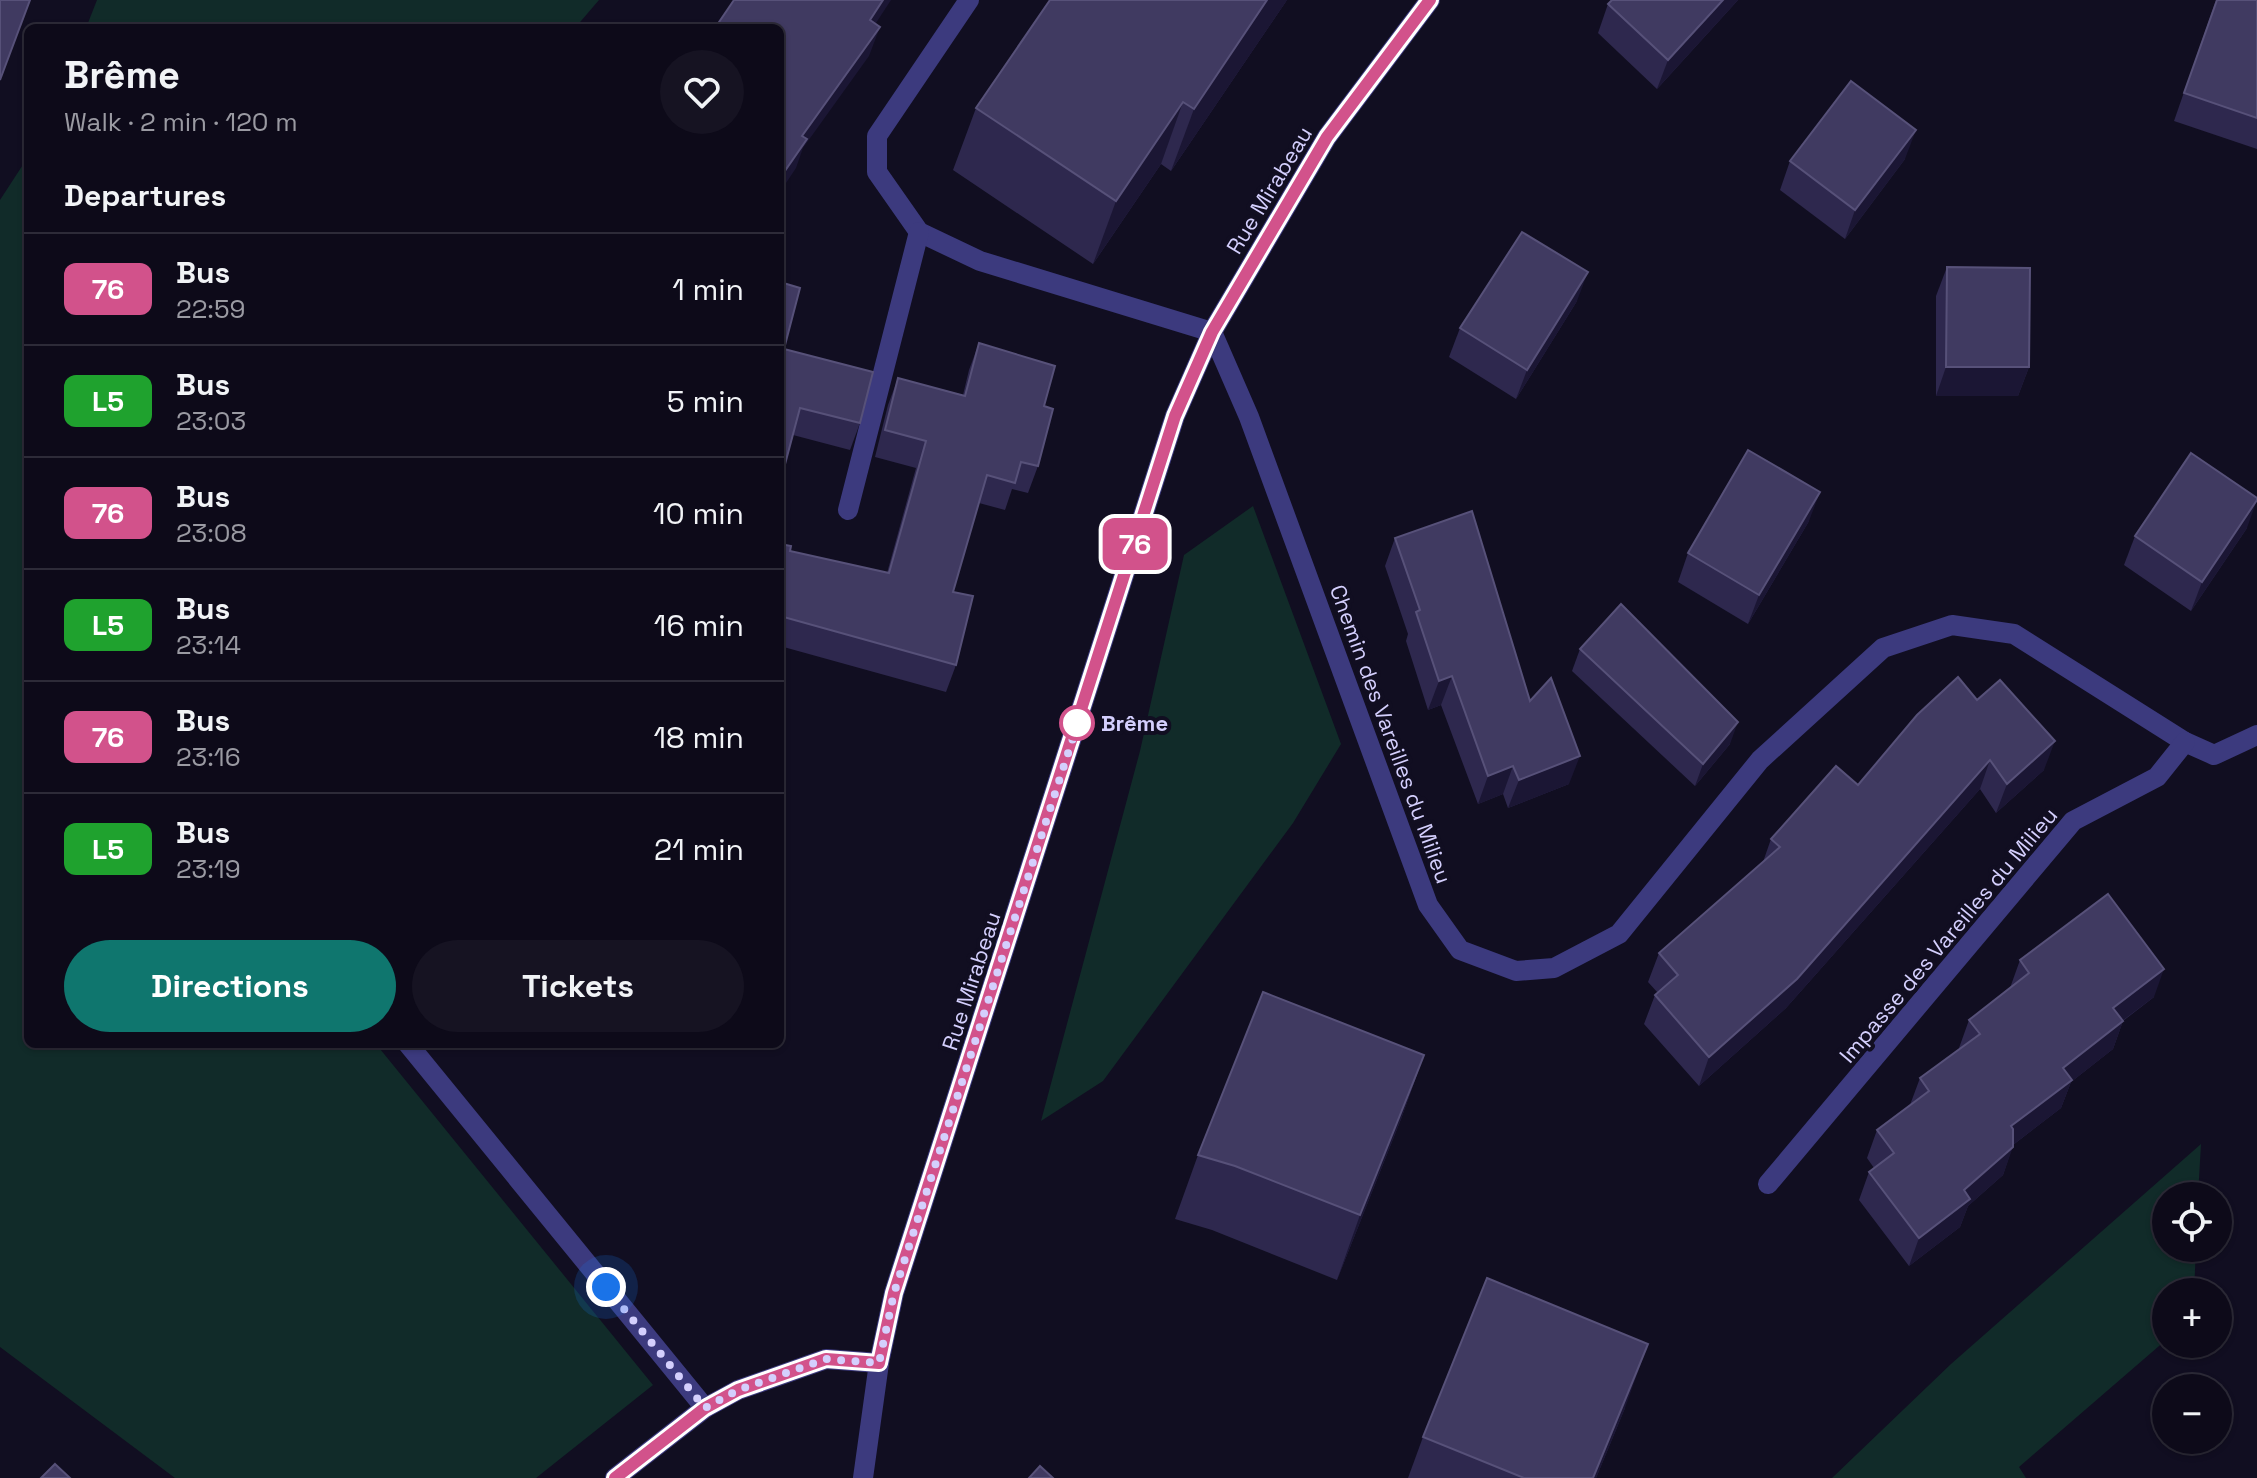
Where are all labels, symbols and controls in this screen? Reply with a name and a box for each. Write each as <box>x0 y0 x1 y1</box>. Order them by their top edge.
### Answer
button: heart <box>660 50 744 134</box>
text: Brême <box>64 51 180 99</box>
text: Walk · 2 min · 120 m <box>64 105 298 139</box>
street label: Rue Mirabeau <box>1220 121 1318 259</box>
text: Departures <box>64 176 226 215</box>
text: Bus <box>176 253 230 292</box>
text: 1 min <box>672 270 744 309</box>
text: 76 <box>92 271 124 307</box>
text: 22:59 <box>176 292 245 326</box>
text: Bus <box>176 365 230 404</box>
text: 5 min <box>667 382 744 421</box>
text: L5 <box>92 383 124 419</box>
text: 23:03 <box>176 404 246 438</box>
text: Bus <box>176 477 230 516</box>
text: 10 min <box>653 494 744 533</box>
text: 76 <box>92 495 124 531</box>
text: 23:08 <box>176 516 247 550</box>
line badge: 76 <box>1099 518 1171 570</box>
text: 76 <box>1119 526 1151 562</box>
street label: Chemin des Vareilles du Milieu <box>1324 581 1458 887</box>
text: Bus <box>176 589 230 628</box>
text: 16 min <box>654 606 744 645</box>
text: L5 <box>92 607 124 643</box>
text: 23:14 <box>176 628 241 662</box>
text: Bus <box>176 701 230 740</box>
marker: Brême <box>1060 706 1094 740</box>
place label: Brême <box>1101 709 1168 737</box>
text: 18 min <box>654 718 744 757</box>
text: 76 <box>92 719 124 755</box>
text: 23:16 <box>176 740 241 774</box>
street label: Impasse des Vareilles du Milieu <box>1833 802 2063 1068</box>
text: Bus <box>176 813 230 852</box>
text: 21 min <box>654 830 744 869</box>
text: L5 <box>92 831 124 867</box>
text: 23:19 <box>176 852 241 886</box>
street label: Rue Mirabeau <box>935 908 1007 1054</box>
button: Directions <box>64 940 396 1032</box>
button: Tickets <box>412 940 744 1032</box>
map controls <box>2152 1182 2232 1454</box>
button: locate <box>2152 1182 2232 1262</box>
your location <box>586 1267 626 1307</box>
button: + <box>2152 1278 2232 1358</box>
button: − <box>2152 1374 2232 1454</box>

